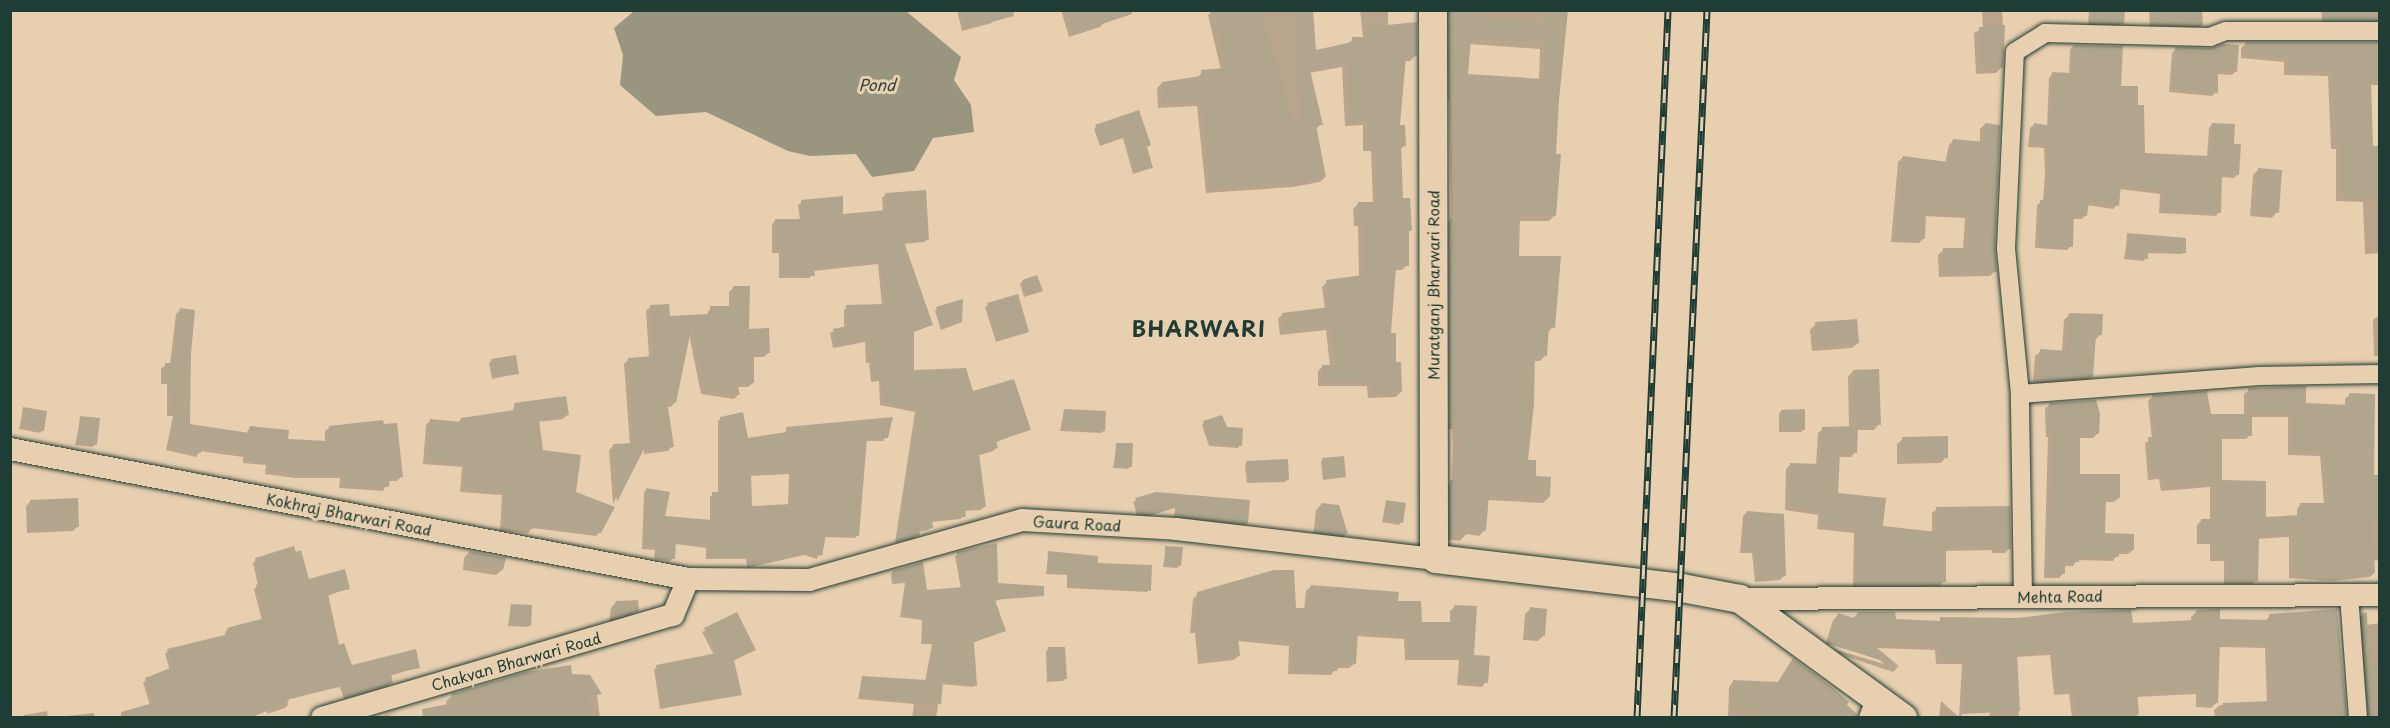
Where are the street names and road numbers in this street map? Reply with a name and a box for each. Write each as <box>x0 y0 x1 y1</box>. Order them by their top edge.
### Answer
street label: Muratganj Bharwari Road <box>1424 190 1442 380</box>
street label: Kokhraj Bharwari Road <box>264 489 434 539</box>
street label: Gaura Road <box>1033 512 1121 534</box>
street label: Mehta Road <box>2016 586 2104 606</box>
street label: Chakvan Bharwari Road <box>429 628 603 694</box>

